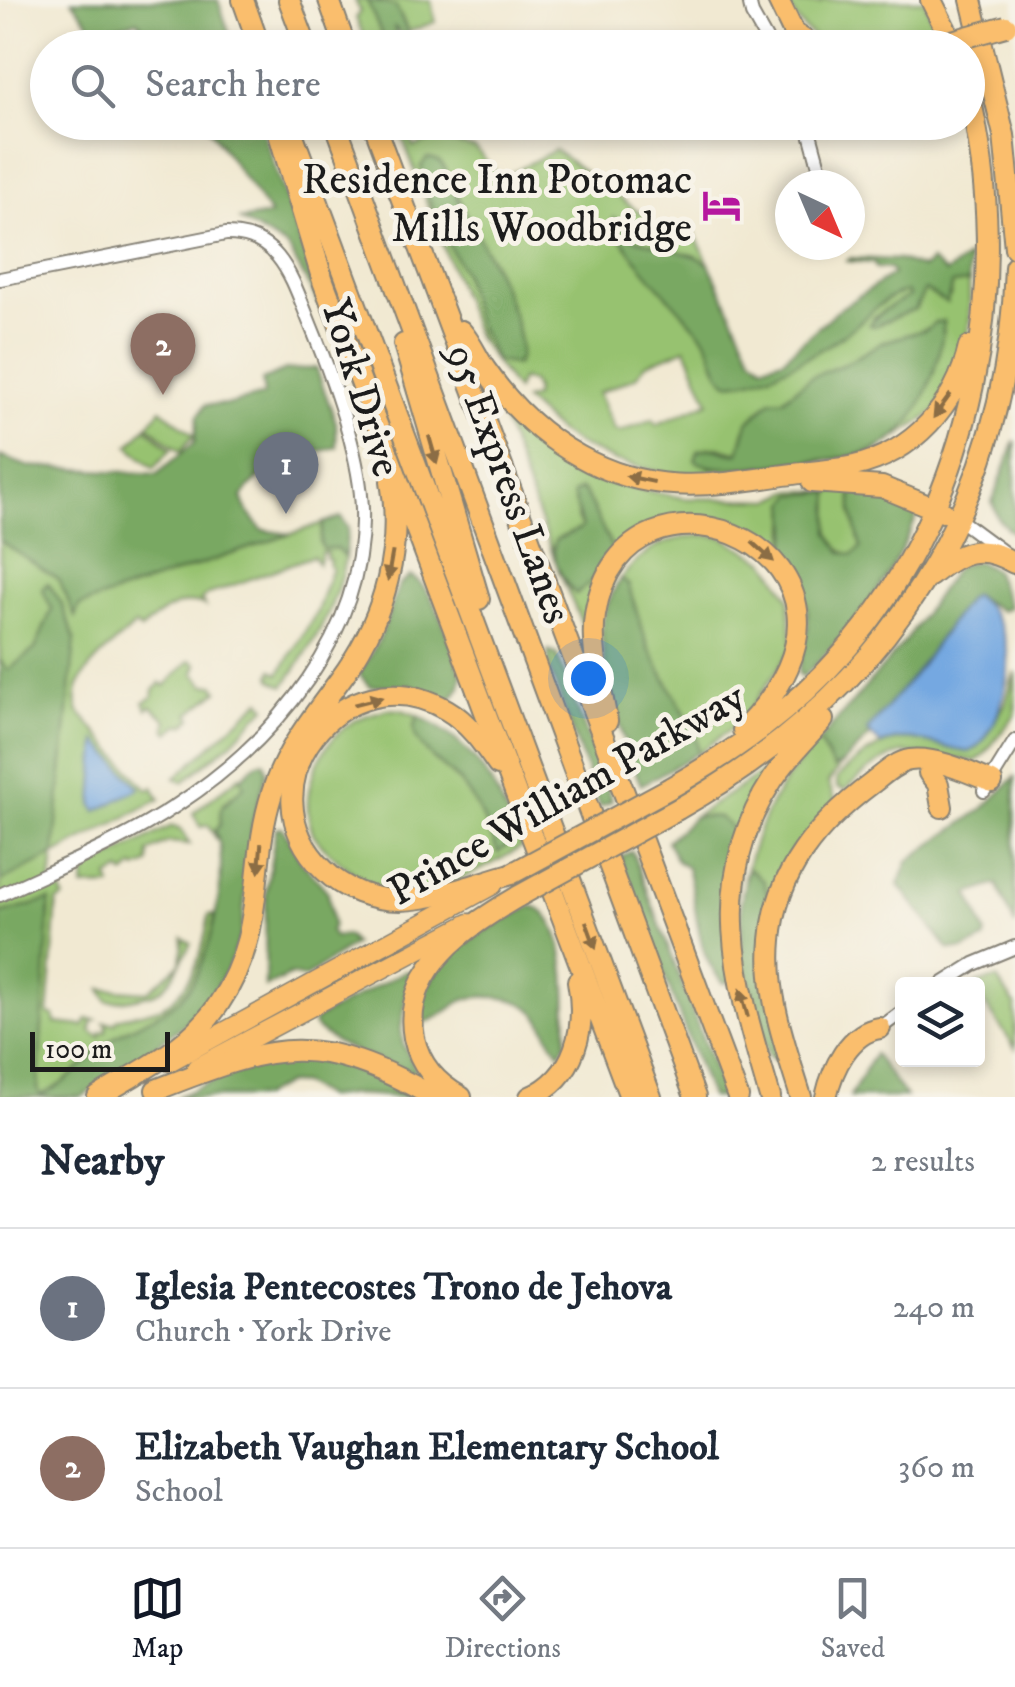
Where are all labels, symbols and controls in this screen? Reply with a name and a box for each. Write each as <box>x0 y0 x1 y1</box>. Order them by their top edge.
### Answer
search box <box>30 30 985 140</box>
icon: search <box>65 58 120 113</box>
text: Search here <box>145 61 321 109</box>
place label: Residence Inn Potomac Mills Woodbridge <box>302 155 692 255</box>
north arrow <box>775 170 865 260</box>
hotel icon: Residence Inn Potomac Mills Woodbridge <box>701 184 743 226</box>
street label: York Drive <box>308 293 412 483</box>
pin: 2 <box>130 312 196 395</box>
street label: 95 Express Lanes <box>433 335 583 631</box>
one-way arrow <box>933 393 952 419</box>
pin: 1 <box>254 432 318 514</box>
one-way arrow <box>426 436 441 466</box>
one-way arrow <box>625 470 656 486</box>
one-way arrow <box>750 541 775 563</box>
one-way arrow <box>382 551 397 582</box>
your location <box>563 653 614 704</box>
street label: Prince William Parkway <box>379 671 756 918</box>
one-way arrow <box>353 692 384 708</box>
one-way arrow <box>252 843 268 875</box>
one-way arrow <box>584 921 599 951</box>
map controls <box>895 977 985 1067</box>
button: layers <box>895 977 985 1067</box>
one-way arrow <box>736 987 752 1018</box>
scale bar <box>30 1027 170 1072</box>
text: 100 m <box>45 1032 112 1067</box>
text: Nearby <box>40 1136 164 1188</box>
text: 2 results <box>871 1142 975 1182</box>
text: Iglesia Pentecostes Trono de Jehova <box>135 1264 672 1312</box>
text: 1 <box>67 1288 78 1328</box>
text: 240 m <box>893 1288 975 1328</box>
text: Church · York Drive <box>135 1312 391 1352</box>
text: Elizabeth Vaughan Elementary School <box>135 1424 719 1472</box>
text: 2 <box>65 1448 80 1488</box>
text: 360 m <box>898 1448 975 1488</box>
text: School <box>135 1472 223 1512</box>
tab: Map <box>130 1571 185 1666</box>
tab: Directions <box>445 1571 561 1666</box>
tab: Saved <box>821 1571 885 1666</box>

